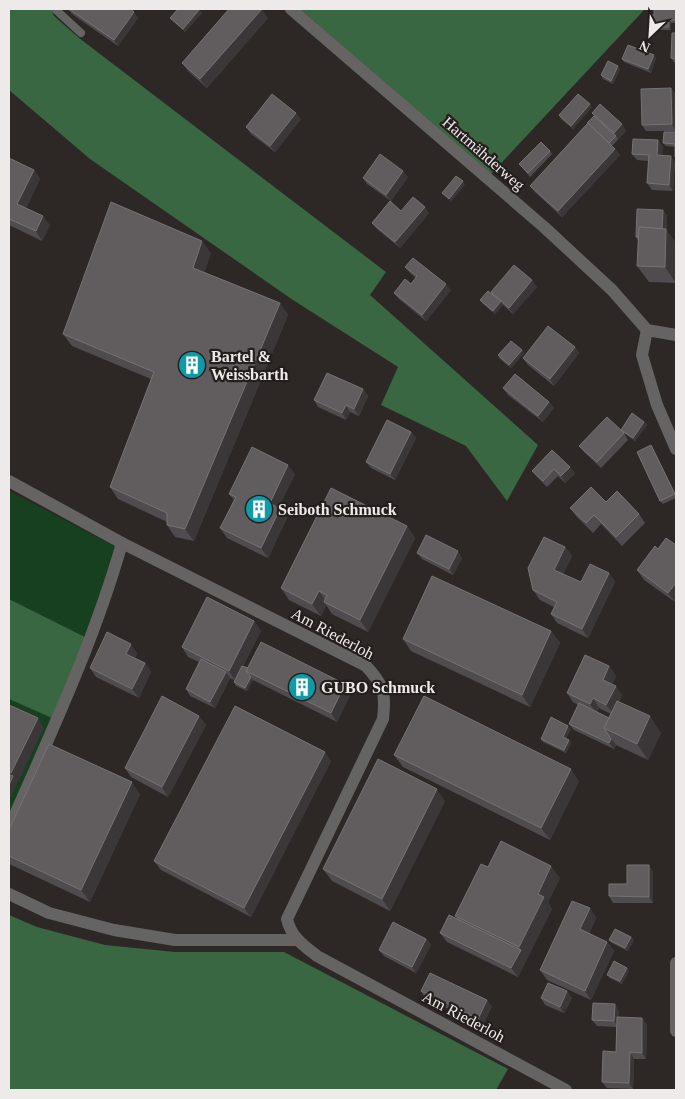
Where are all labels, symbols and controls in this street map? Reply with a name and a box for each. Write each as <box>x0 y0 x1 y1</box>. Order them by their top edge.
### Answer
north arrow <box>625 10 675 60</box>
text: N <box>637 37 652 55</box>
street label: Hartmähderweg <box>439 113 528 194</box>
place label: Bartel & Weissbarth <box>211 348 288 383</box>
building icon: Bartel & Weissbarth <box>177 350 207 380</box>
building icon: Seiboth Schmuck <box>244 494 274 524</box>
place label: Seiboth Schmuck <box>278 501 397 518</box>
street label: Am Riederloh <box>289 605 377 662</box>
building icon: GUBO Schmuck <box>287 672 317 702</box>
place label: GUBO Schmuck <box>321 679 435 696</box>
street label: Am Riederloh <box>420 988 508 1045</box>

